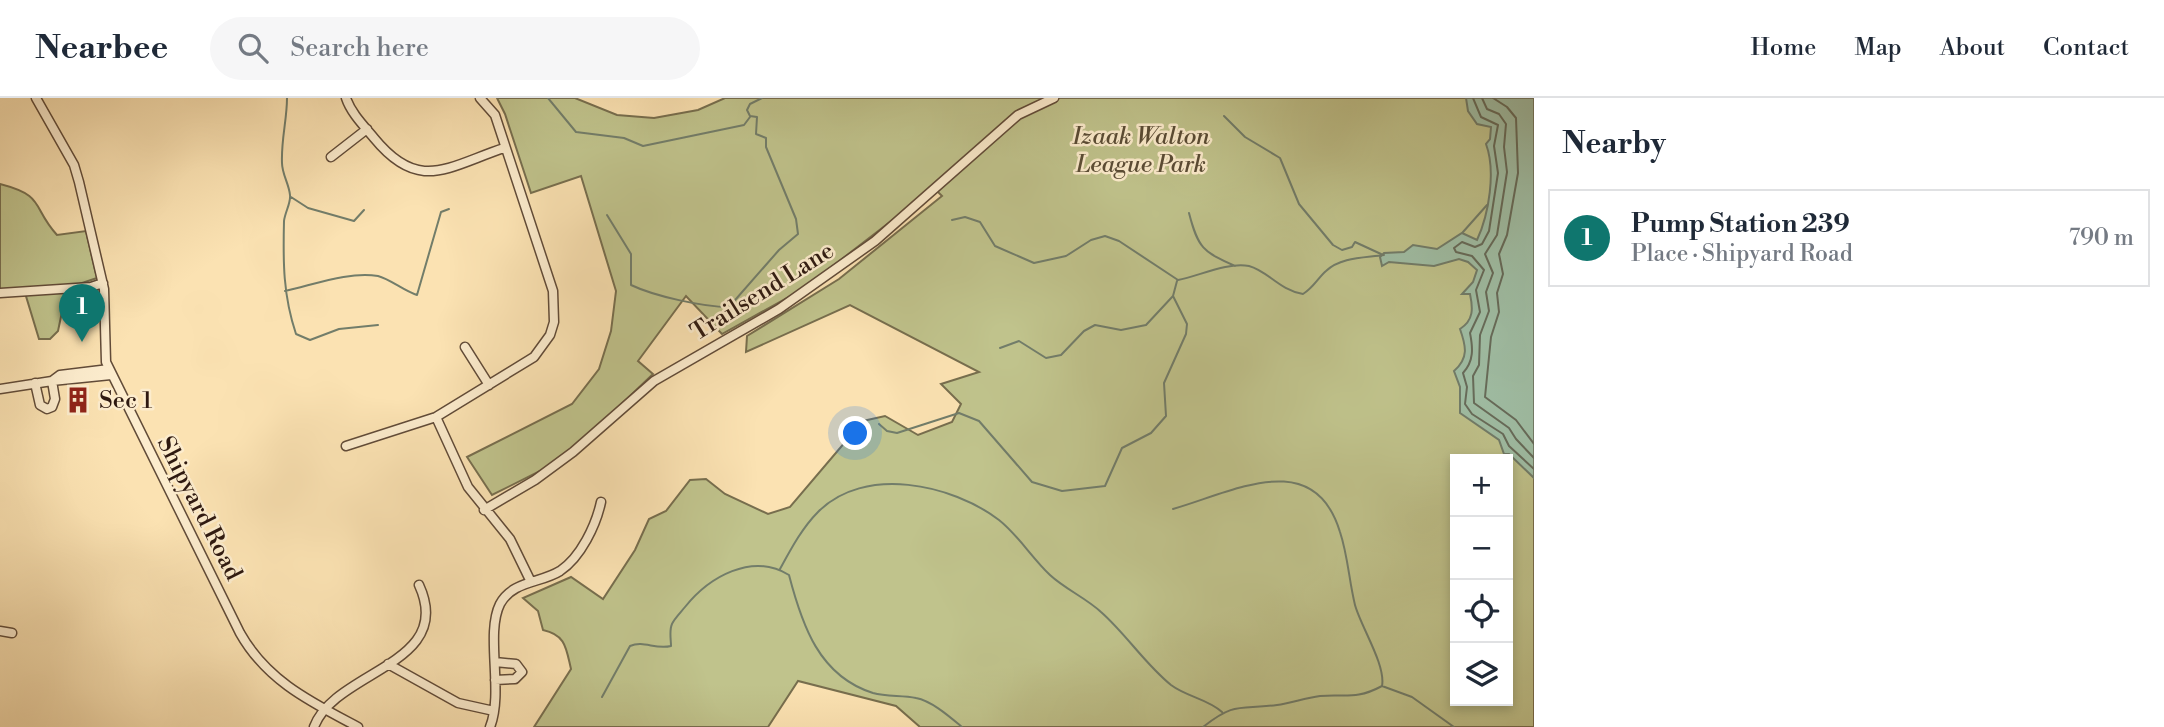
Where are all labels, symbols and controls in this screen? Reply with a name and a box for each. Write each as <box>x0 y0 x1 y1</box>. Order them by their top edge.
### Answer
search box <box>210 17 700 80</box>
text: Nearbee <box>35 28 168 69</box>
icon: search <box>234 29 272 67</box>
text: Search here <box>290 32 429 64</box>
text: Home <box>1751 33 1816 63</box>
text: Map <box>1854 33 1902 63</box>
text: About <box>1940 33 2005 63</box>
text: Contact <box>2043 33 2129 63</box>
park label: Izaak Walton League Park <box>1071 122 1210 180</box>
text: Nearby <box>1562 125 1666 163</box>
text: Pump Station 239 <box>1631 208 1850 240</box>
text: 1 <box>1581 224 1593 252</box>
text: 790 m <box>2069 224 2134 252</box>
street label: Trailsend Lane <box>685 236 840 348</box>
text: Place · Shipyard Road <box>1631 240 1853 268</box>
pin: 1 <box>59 284 105 342</box>
building icon: Sec 1 <box>63 385 93 415</box>
place label: Sec 1 <box>99 386 153 416</box>
your location <box>838 416 872 450</box>
street label: Shipyard Road <box>150 431 248 586</box>
map controls <box>1450 454 1513 706</box>
button: + <box>1450 454 1513 517</box>
button: − <box>1450 517 1513 580</box>
button: locate <box>1450 580 1513 643</box>
button: layers <box>1450 643 1513 706</box>

